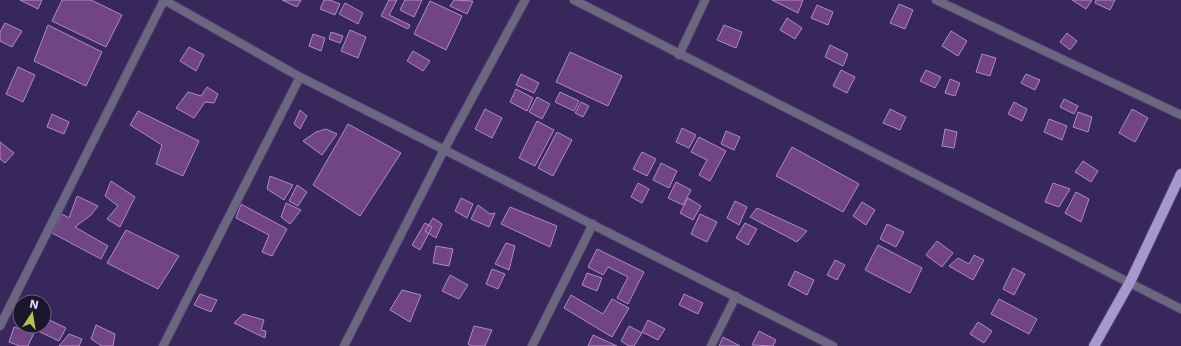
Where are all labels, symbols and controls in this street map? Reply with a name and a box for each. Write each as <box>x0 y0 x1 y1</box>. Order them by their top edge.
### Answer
north arrow <box>12 294 52 334</box>
text: N <box>28 297 40 312</box>

